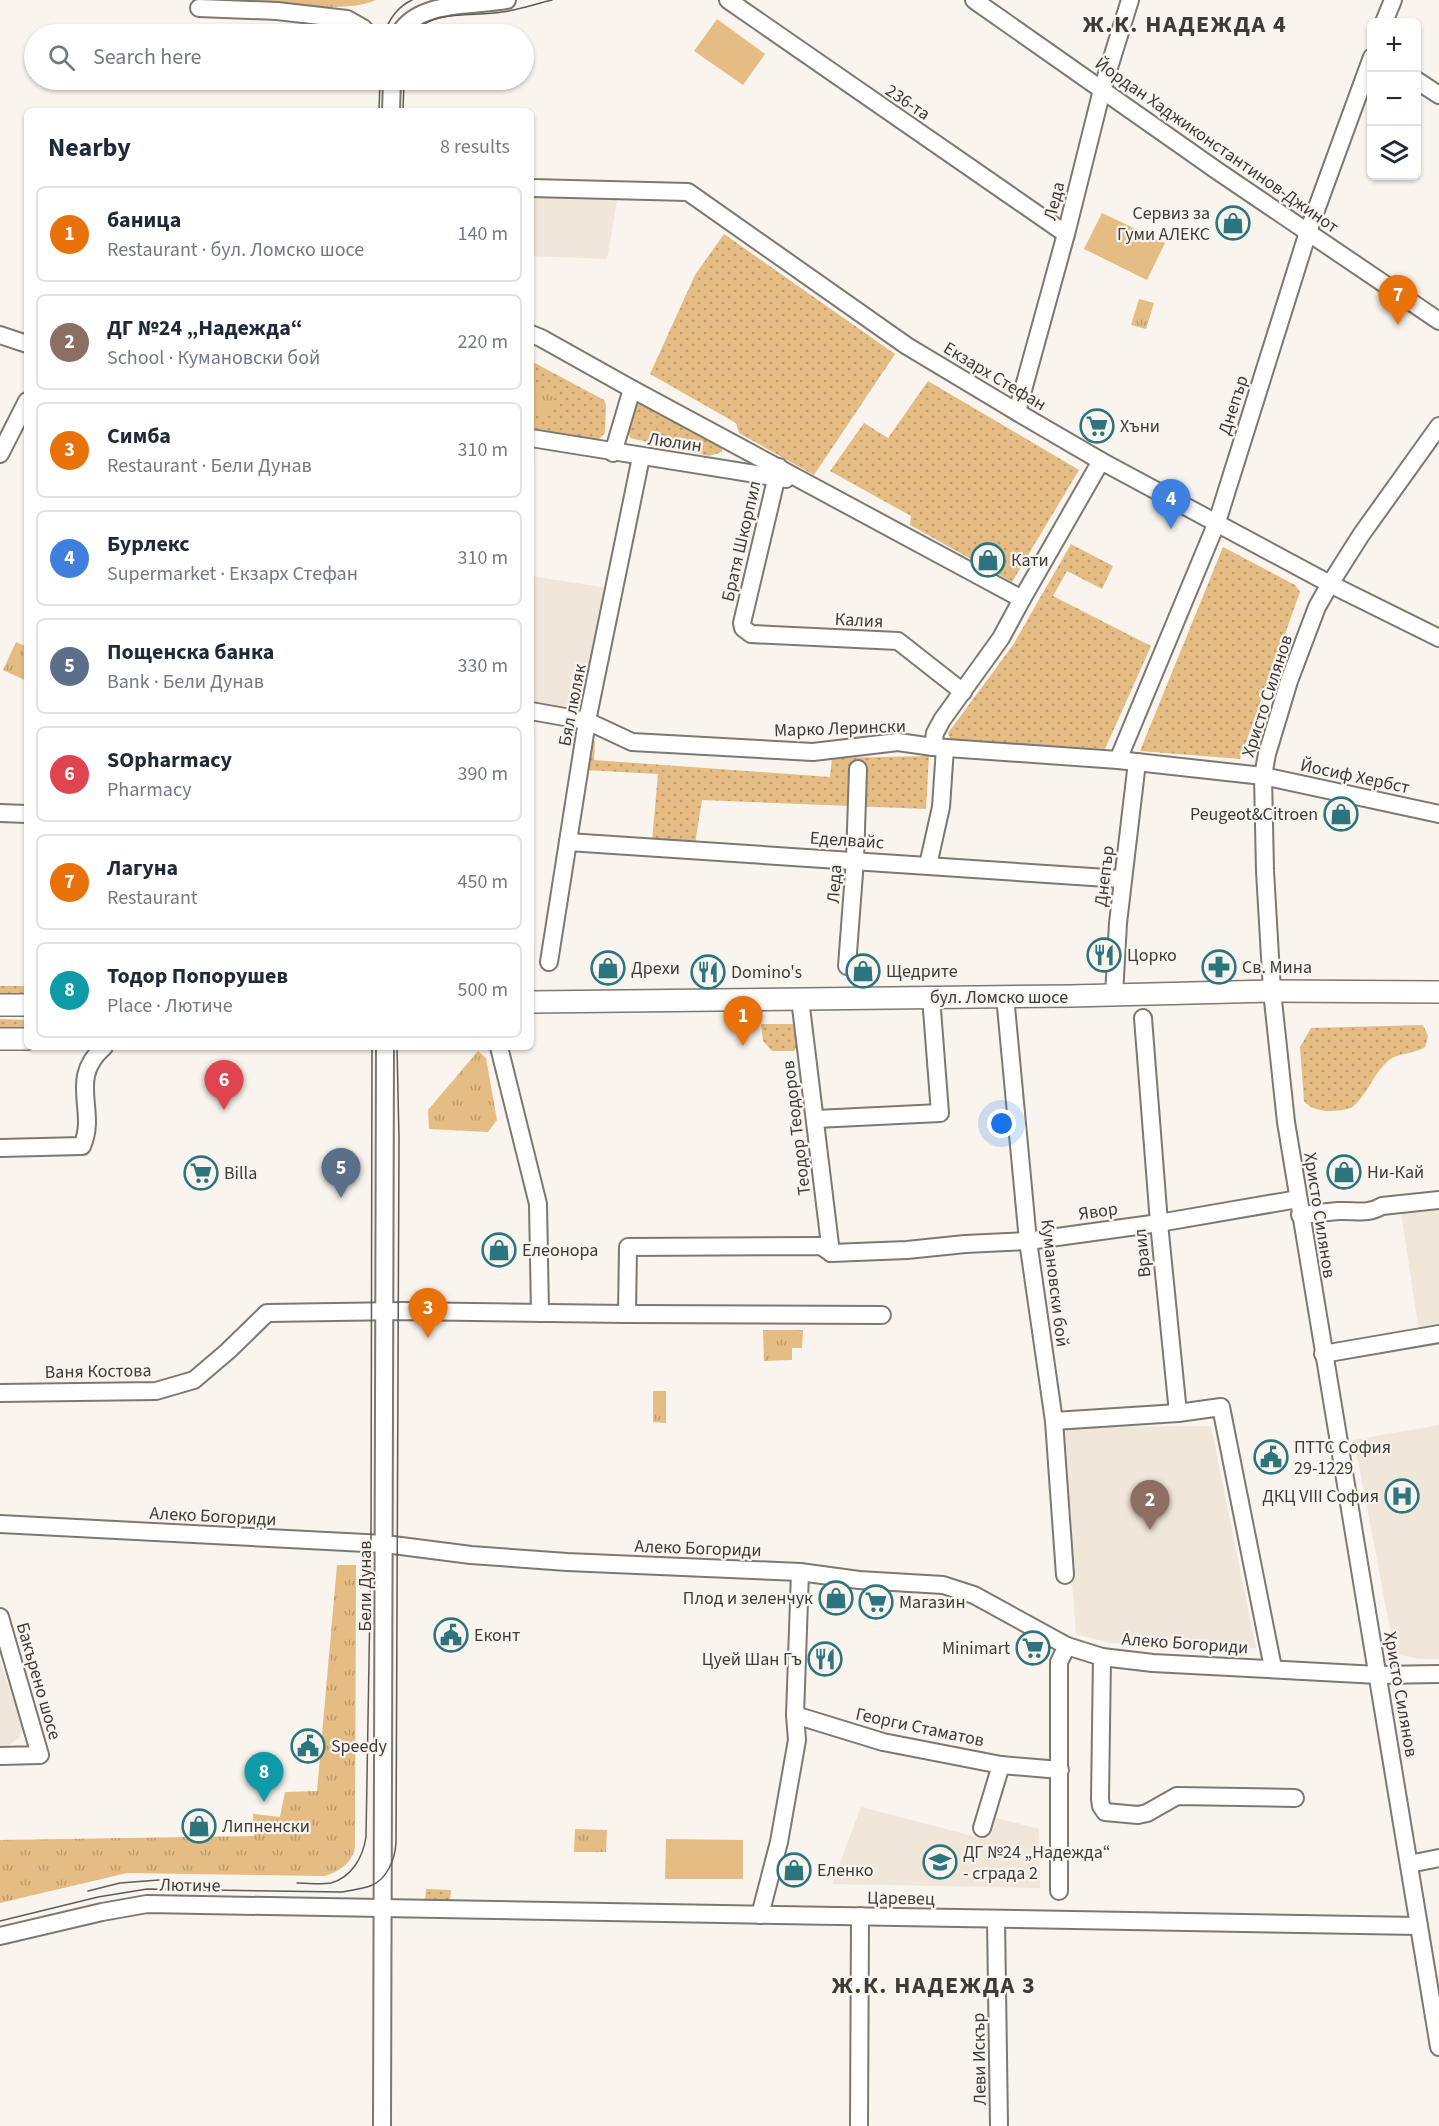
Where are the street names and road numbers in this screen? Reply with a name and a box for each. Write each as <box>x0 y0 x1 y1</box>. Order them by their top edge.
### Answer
street label: Йордан Хаджиконстантинов-Джинот <box>1090 51 1344 240</box>
street label: 236-та <box>880 78 935 126</box>
street label: Леда <box>1038 179 1071 223</box>
street label: Екзарх Стефан <box>939 336 1051 417</box>
street label: Днепър <box>1212 372 1255 438</box>
street label: Люлин <box>646 426 704 459</box>
street label: Братя Шкорпил <box>715 478 768 604</box>
street label: Калия <box>834 607 884 634</box>
street label: Христо Силянов <box>1236 632 1299 760</box>
street label: Бял люляк <box>552 662 593 748</box>
street label: Марко Лерински <box>774 714 906 743</box>
street label: Йосиф Хербст <box>1298 753 1412 800</box>
street label: Еделвайс <box>809 825 885 856</box>
street label: Днепър <box>1088 844 1121 908</box>
street label: Леда <box>821 864 848 904</box>
street label: бул. Ломско шосе <box>930 985 1068 1010</box>
street label: Теодор Теодоров <box>776 1059 817 1197</box>
street label: Христо Силянов <box>1297 1150 1342 1280</box>
street label: Явор <box>1077 1196 1119 1227</box>
street label: Кумановски бой <box>1034 1218 1075 1348</box>
street label: Враил <box>1127 1227 1157 1279</box>
street label: Ваня Костова <box>44 1358 152 1385</box>
street label: Алеко Богориди <box>149 1501 277 1532</box>
street label: Алеко Богориди <box>634 1534 762 1563</box>
street label: Бели Дунав <box>353 1540 378 1632</box>
street label: Бакърено шосе <box>10 1619 67 1743</box>
street label: Алеко Богориди <box>1121 1627 1249 1660</box>
street label: Христо Силянов <box>1377 1629 1424 1759</box>
street label: Георги Стаматов <box>853 1702 986 1753</box>
street label: Лютиче <box>159 1872 221 1899</box>
street label: Царевец <box>867 1885 935 1912</box>
street label: Леви Искър <box>966 2012 993 2105</box>

